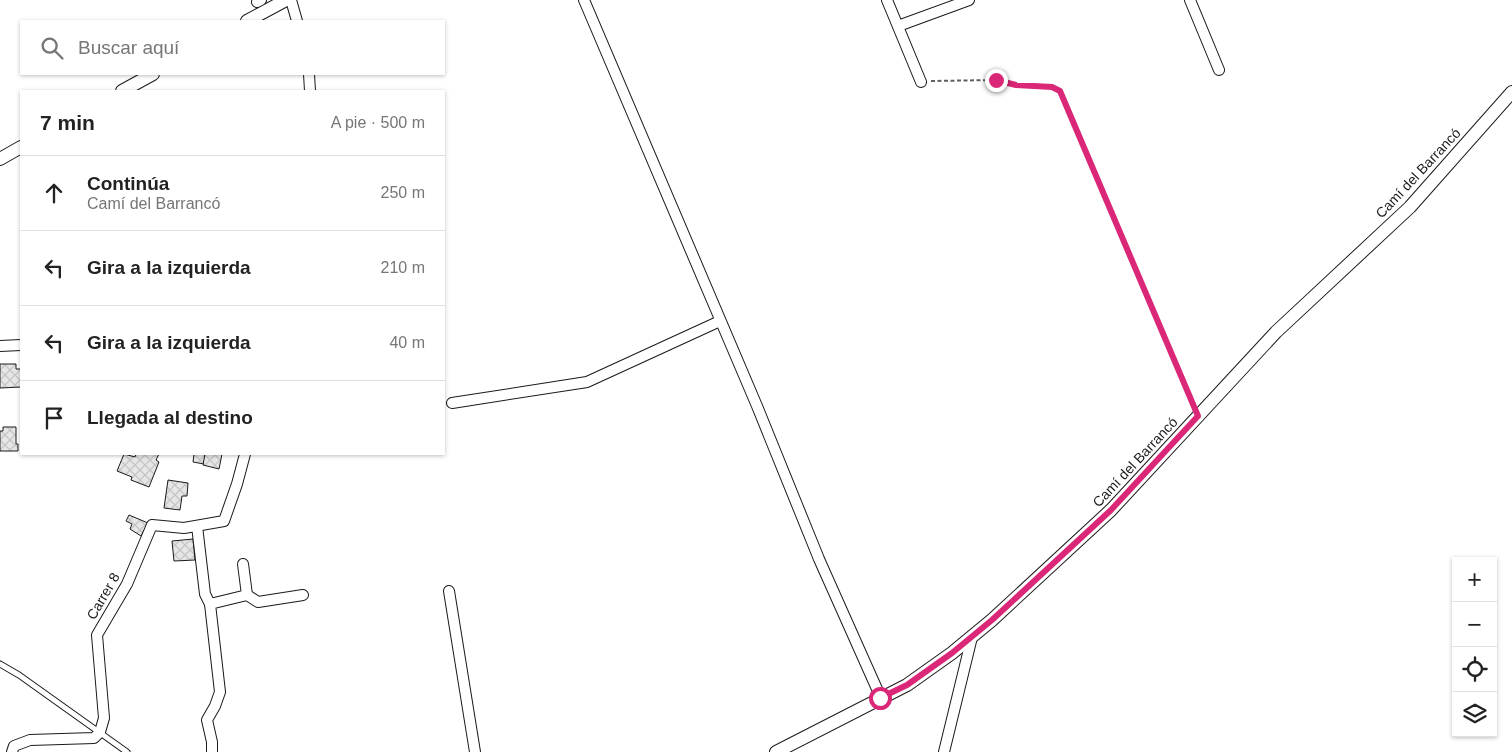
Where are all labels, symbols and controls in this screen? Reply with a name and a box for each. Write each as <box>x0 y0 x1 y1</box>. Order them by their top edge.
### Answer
search box <box>20 20 445 75</box>
icon: search <box>38 34 66 62</box>
text: Buscar aquí <box>78 37 179 58</box>
route end <box>985 69 1008 92</box>
text: 7 min <box>40 111 95 134</box>
text: A pie · 500 m <box>331 114 425 131</box>
street label: Camí del Barrancó <box>1372 125 1464 221</box>
text: Continúa <box>87 173 169 194</box>
icon: ahead <box>40 179 68 207</box>
text: 250 m <box>381 184 425 201</box>
text: Camí del Barrancó <box>87 195 220 212</box>
icon: left <box>40 254 68 282</box>
text: Gira a la izquierda <box>87 257 251 278</box>
text: 210 m <box>381 259 425 276</box>
icon: left <box>40 329 68 357</box>
text: Gira a la izquierda <box>87 332 251 353</box>
text: 40 m <box>389 334 425 351</box>
icon: arrive <box>40 404 68 432</box>
text: Llegada al destino <box>87 407 253 428</box>
street label: Camí del Barrancó <box>1089 414 1181 510</box>
map controls <box>1452 557 1497 737</box>
button: + <box>1452 557 1497 602</box>
street label: Carrer 8 <box>83 570 123 622</box>
button: − <box>1452 602 1497 647</box>
button: locate <box>1452 647 1497 692</box>
route start <box>869 687 892 710</box>
button: layers <box>1452 692 1497 737</box>

